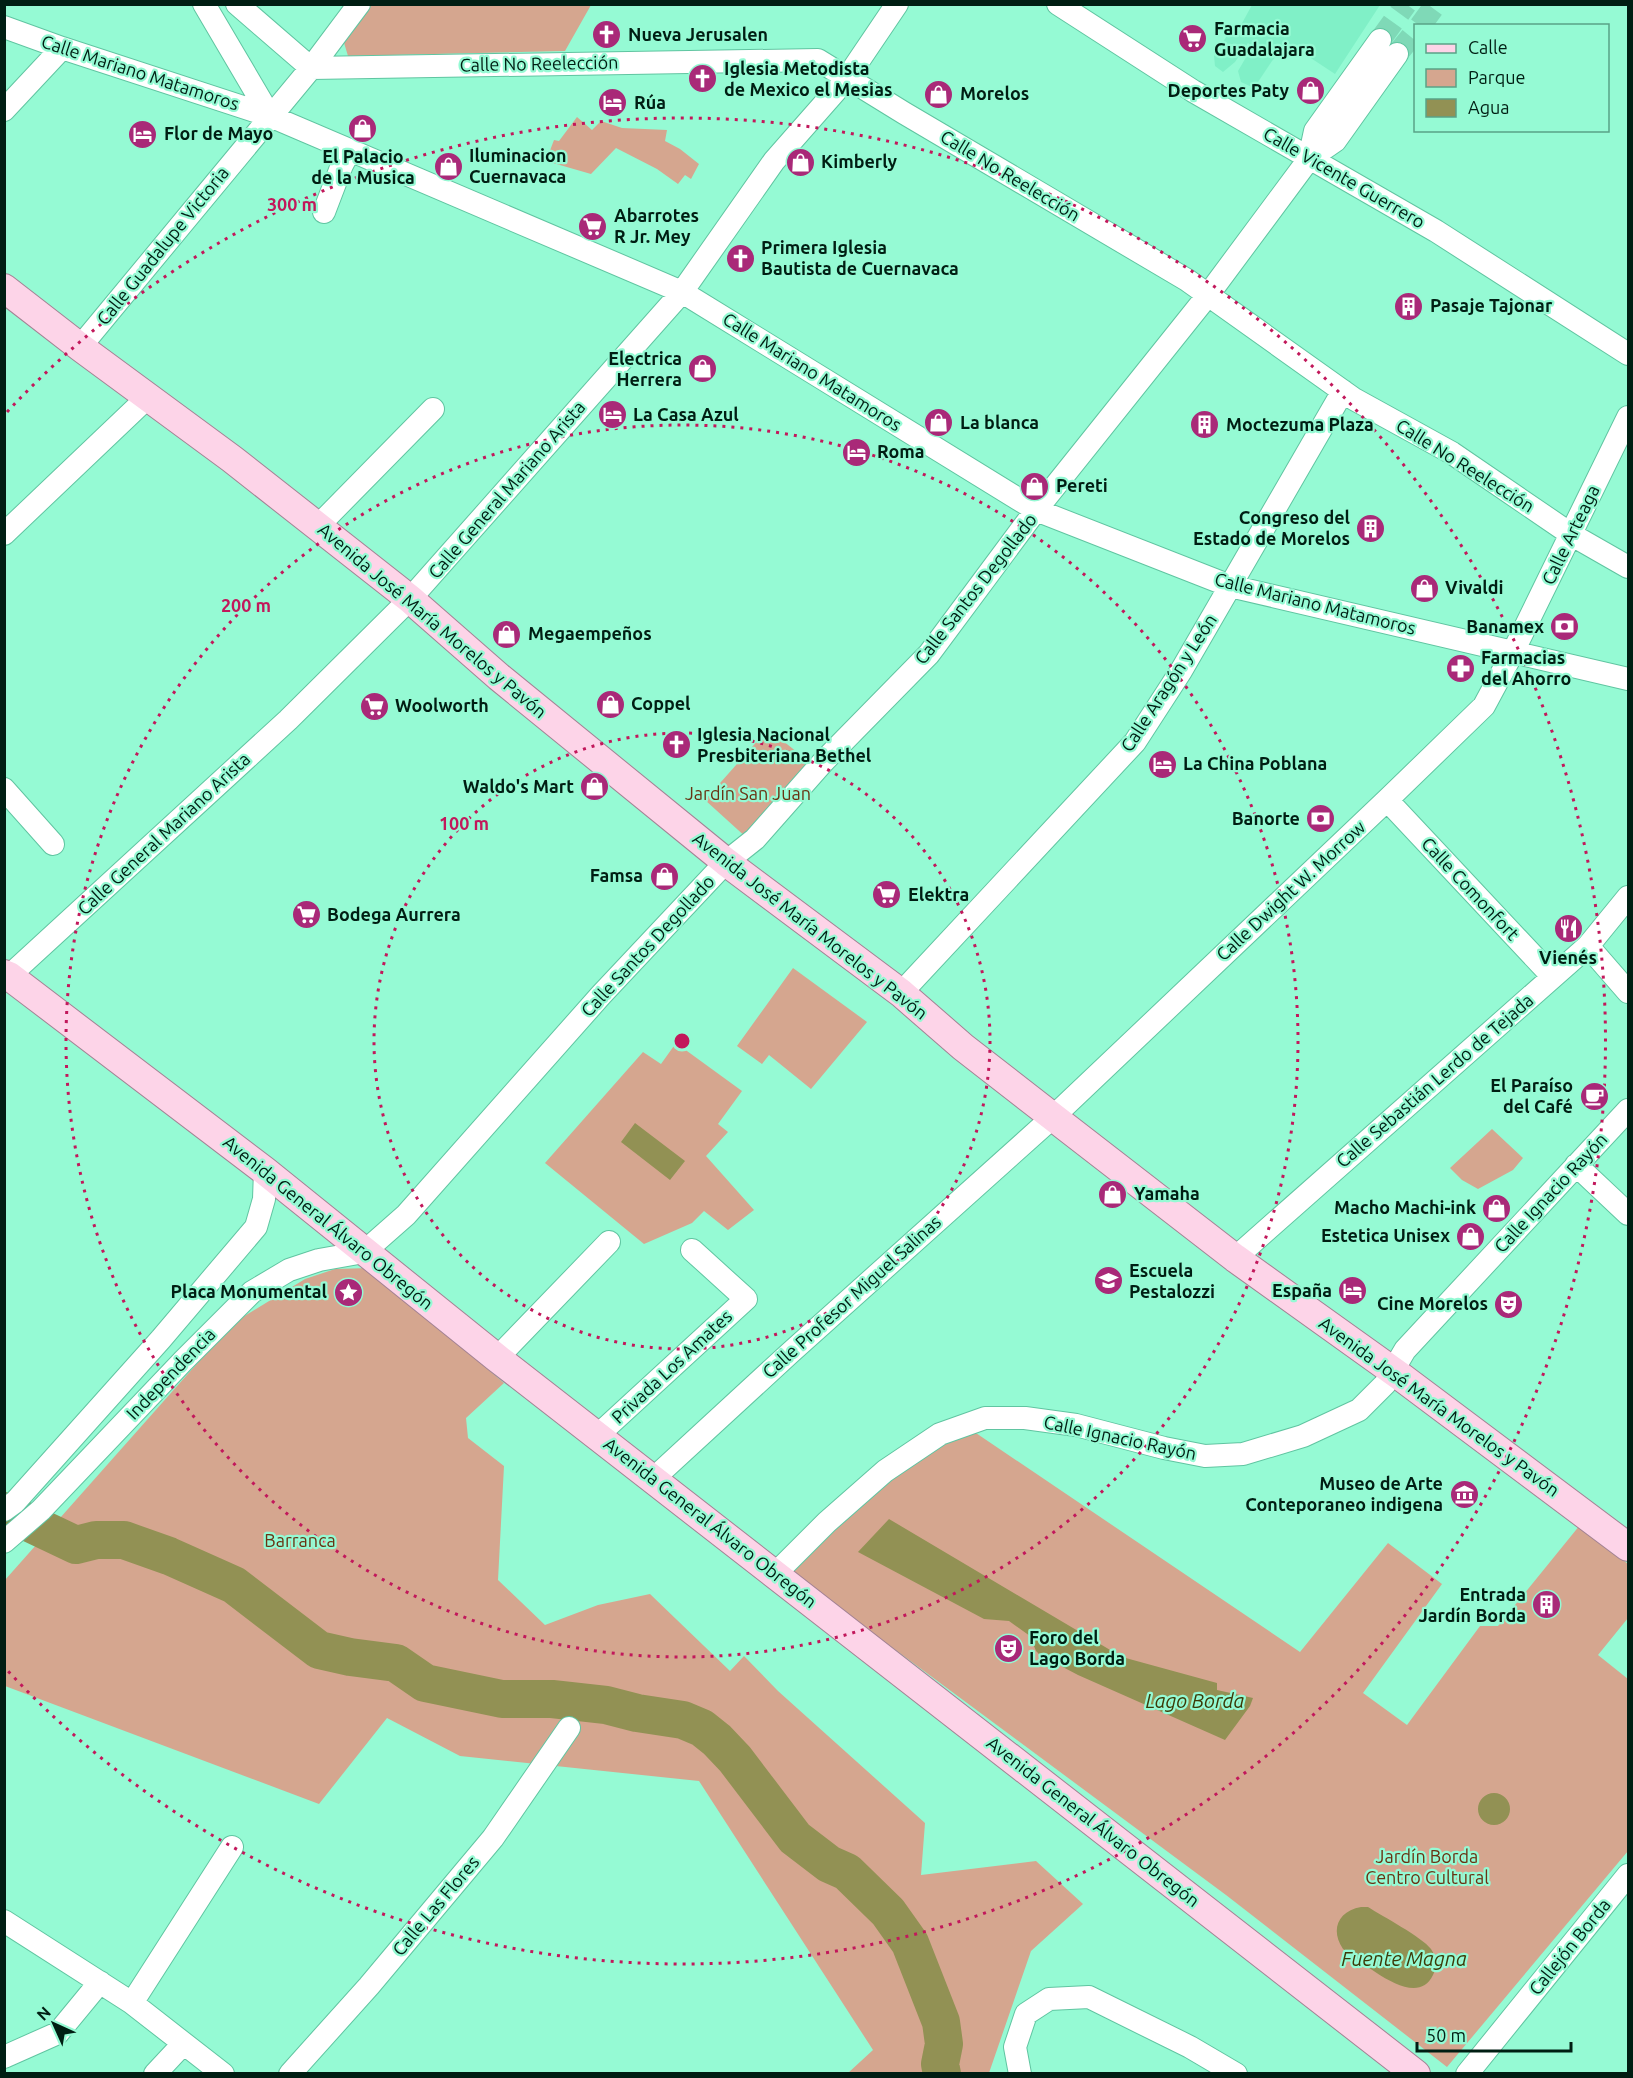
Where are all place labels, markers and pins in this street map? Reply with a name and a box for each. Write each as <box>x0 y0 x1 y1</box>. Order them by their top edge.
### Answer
place label: Farmacia Guadalajara <box>1214 18 1315 59</box>
church icon: Nueva Jerusalen <box>591 19 623 51</box>
supermarket icon: Farmacia Guadalajara <box>1177 23 1209 55</box>
place label: Nueva Jerusalen <box>628 24 768 44</box>
place label: Iglesia Metodista de Mexico el Mesias <box>724 58 892 99</box>
church icon: Iglesia Metodista de Mexico el Mesias <box>687 63 719 95</box>
shop icon: Deportes Paty <box>1294 75 1326 107</box>
shop icon: Morelos <box>923 78 955 110</box>
place label: Deportes Paty <box>1168 80 1289 100</box>
place label: Morelos <box>960 83 1029 103</box>
hotel icon: Rúa <box>597 87 629 119</box>
place label: Rúa <box>634 92 666 112</box>
shop icon: El Palacio de la Musica <box>347 112 379 144</box>
hotel icon: Flor de Mayo <box>127 118 159 150</box>
place label: Flor de Mayo <box>164 123 273 143</box>
place label: Iluminacion Cuernavaca <box>469 145 566 186</box>
place label: El Palacio de la Musica <box>311 146 415 187</box>
shop icon: Kimberly <box>784 146 816 178</box>
shop icon: Iluminacion Cuernavaca <box>432 150 464 182</box>
place label: Kimberly <box>821 151 898 171</box>
place label: Abarrotes R Jr. Mey <box>614 205 699 246</box>
supermarket icon: Abarrotes R Jr. Mey <box>577 210 609 242</box>
place label: Primera Iglesia Bautista de Cuernavaca <box>761 237 959 278</box>
church icon: Primera Iglesia Bautista de Cuernavaca <box>724 242 756 274</box>
building icon: Pasaje Tajonar <box>1393 290 1425 322</box>
place label: Pasaje Tajonar <box>1430 295 1553 315</box>
place label: Electrica Herrera <box>608 348 682 389</box>
shop icon: Electrica Herrera <box>687 353 719 385</box>
hotel icon: La Casa Azul <box>596 399 628 431</box>
place label: La Casa Azul <box>633 404 739 424</box>
shop icon: La blanca <box>923 407 955 439</box>
building icon: Moctezuma Plaza <box>1189 409 1221 441</box>
place label: La blanca <box>960 412 1039 432</box>
place label: Moctezuma Plaza <box>1226 414 1374 434</box>
hotel icon: Roma <box>840 436 872 468</box>
place label: Roma <box>877 441 925 461</box>
shop icon: Pereti <box>1019 470 1051 502</box>
place label: Pereti <box>1056 475 1108 495</box>
place label: Congreso del Estado de Morelos <box>1193 507 1351 548</box>
building icon: Congreso del Estado de Morelos <box>1355 512 1387 544</box>
shop icon: Vivaldi <box>1408 572 1440 604</box>
place label: Vivaldi <box>1445 577 1503 597</box>
bank icon: Banamex <box>1549 611 1581 643</box>
place label: Banamex <box>1466 616 1544 636</box>
shop icon: Megaempeños <box>491 618 523 650</box>
place label: Megaempeños <box>528 623 652 643</box>
place label: Farmacias del Ahorro <box>1481 647 1571 688</box>
pharmacy icon: Farmacias del Ahorro <box>1444 652 1476 684</box>
shop icon: Coppel <box>594 688 626 720</box>
supermarket icon: Woolworth <box>358 690 390 722</box>
place label: Coppel <box>631 693 691 713</box>
place label: Woolworth <box>395 695 489 715</box>
place label: Iglesia Nacional Presbiteriana Bethel <box>697 724 872 765</box>
church icon: Iglesia Nacional Presbiteriana Bethel <box>660 729 692 761</box>
hotel icon: La China Poblana <box>1146 748 1178 780</box>
place label: La China Poblana <box>1183 753 1327 773</box>
shop icon: Waldo's Mart <box>579 771 611 803</box>
place label: Waldo's Mart <box>463 776 574 796</box>
bank icon: Banorte <box>1305 803 1337 835</box>
place label: Banorte <box>1232 808 1300 828</box>
shop icon: Famsa <box>648 860 680 892</box>
place label: Famsa <box>590 865 643 885</box>
supermarket icon: Elektra <box>871 879 903 911</box>
place label: Elektra <box>908 884 969 904</box>
supermarket icon: Bodega Aurrera <box>290 899 322 931</box>
place label: Bodega Aurrera <box>327 904 461 924</box>
restaurant icon: Vienés <box>1552 913 1584 945</box>
place label: Vienés <box>1539 947 1597 967</box>
centre of rings <box>672 1031 692 1051</box>
place label: El Paraíso del Café <box>1490 1075 1573 1116</box>
cafe icon: El Paraíso del Café <box>1578 1080 1610 1112</box>
shop icon: Yamaha <box>1097 1178 1129 1210</box>
place label: Yamaha <box>1134 1183 1200 1203</box>
shop icon: Macho Machi-ink <box>1481 1192 1513 1224</box>
place label: Macho Machi-ink <box>1334 1197 1476 1217</box>
shop icon: Estetica Unisex <box>1455 1220 1487 1252</box>
place label: Estetica Unisex <box>1321 1225 1450 1245</box>
place label: Escuela Pestalozzi <box>1129 1260 1215 1301</box>
school or university icon: Escuela Pestalozzi <box>1092 1265 1124 1297</box>
hotel icon: España <box>1337 1275 1369 1307</box>
place icon: Placa Monumental <box>332 1276 364 1308</box>
place label: España <box>1272 1280 1332 1300</box>
place label: Placa Monumental <box>171 1281 328 1301</box>
theatre icon: Cine Morelos <box>1493 1288 1525 1320</box>
place label: Cine Morelos <box>1377 1293 1488 1313</box>
place label: Museo de Arte Conteporaneo indigena <box>1245 1473 1443 1514</box>
museum icon: Museo de Arte Conteporaneo indigena <box>1448 1478 1480 1510</box>
place label: Entrada Jardín Borda <box>1418 1584 1526 1625</box>
building icon: Entrada Jardín Borda <box>1531 1589 1563 1621</box>
place label: Foro del Lago Borda <box>1029 1627 1125 1668</box>
theatre icon: Foro del Lago Borda <box>992 1632 1024 1664</box>

